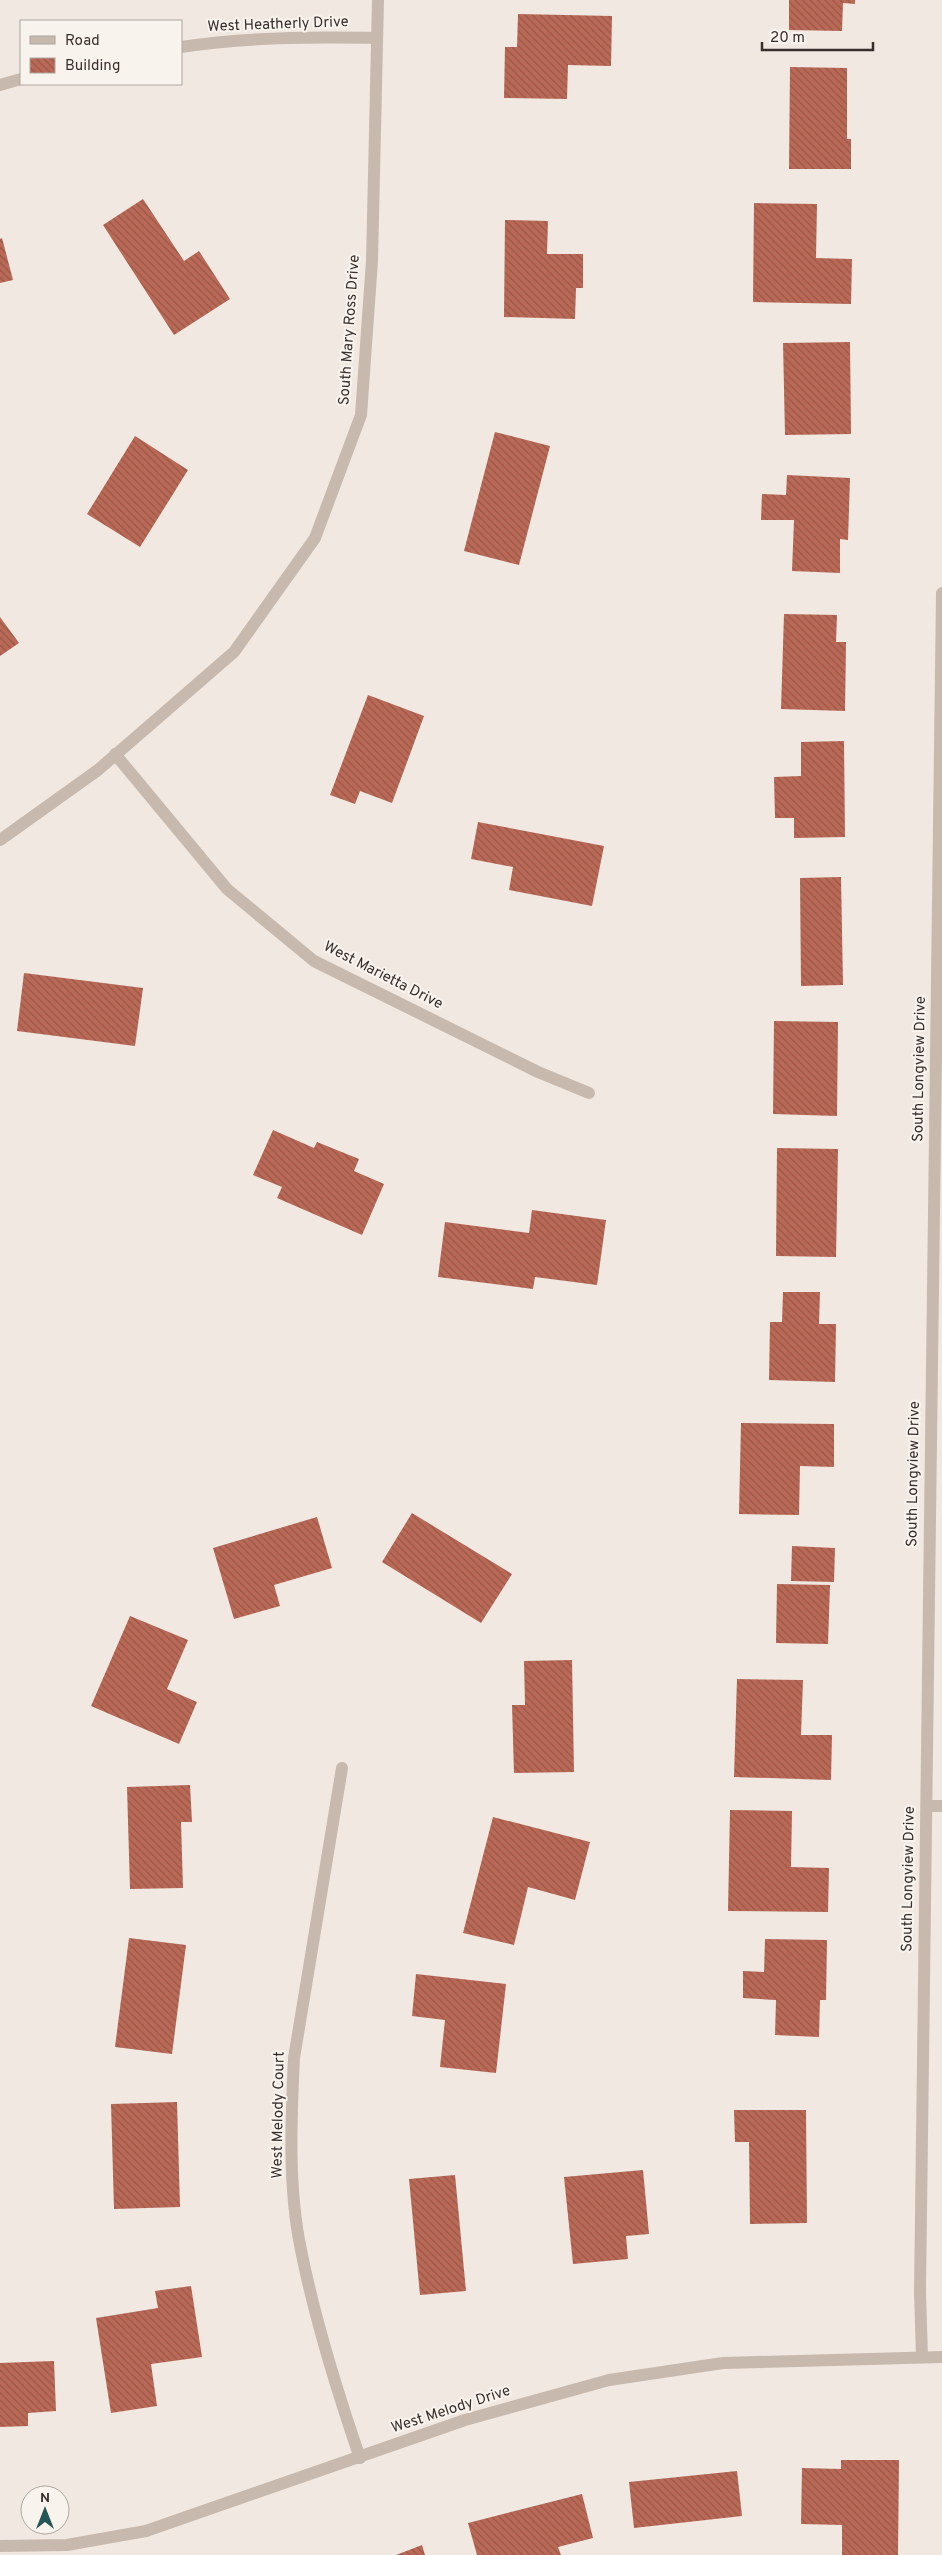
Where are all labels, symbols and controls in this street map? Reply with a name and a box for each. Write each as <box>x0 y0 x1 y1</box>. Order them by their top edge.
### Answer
street label: West Heatherly Drive <box>207 13 349 37</box>
legend <box>20 20 182 85</box>
scale bar <box>762 20 873 52</box>
text: 20 m <box>770 29 805 48</box>
text: Road <box>65 32 100 51</box>
text: Building <box>65 57 120 76</box>
street label: South Mary Ross Drive <box>335 254 365 406</box>
street label: West Marietta Drive <box>320 938 446 1014</box>
street label: South Longview Drive <box>909 996 931 1142</box>
street label: South Longview Drive <box>903 1401 925 1547</box>
street label: South Longview Drive <box>898 1806 920 1952</box>
street label: West Melody Court <box>268 2051 290 2179</box>
street label: West Melody Drive <box>389 2382 513 2438</box>
north arrow <box>20 2485 70 2535</box>
text: N <box>40 2490 50 2507</box>

